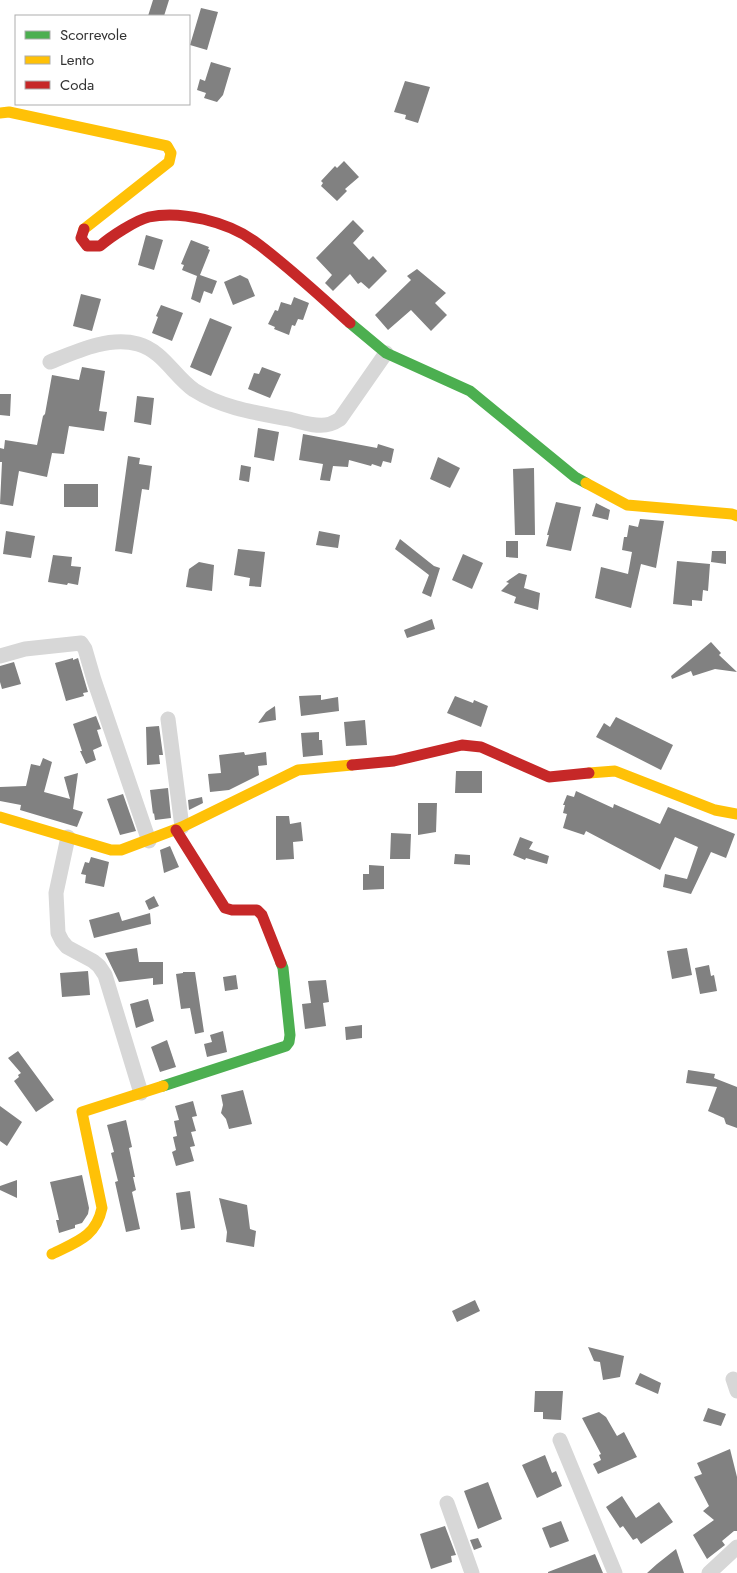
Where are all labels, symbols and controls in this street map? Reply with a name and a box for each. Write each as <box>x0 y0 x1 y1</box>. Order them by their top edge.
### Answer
legend <box>15 15 190 105</box>
text: Scorrevole <box>60 24 127 46</box>
text: Lento <box>60 49 94 71</box>
text: Coda <box>60 74 94 96</box>

